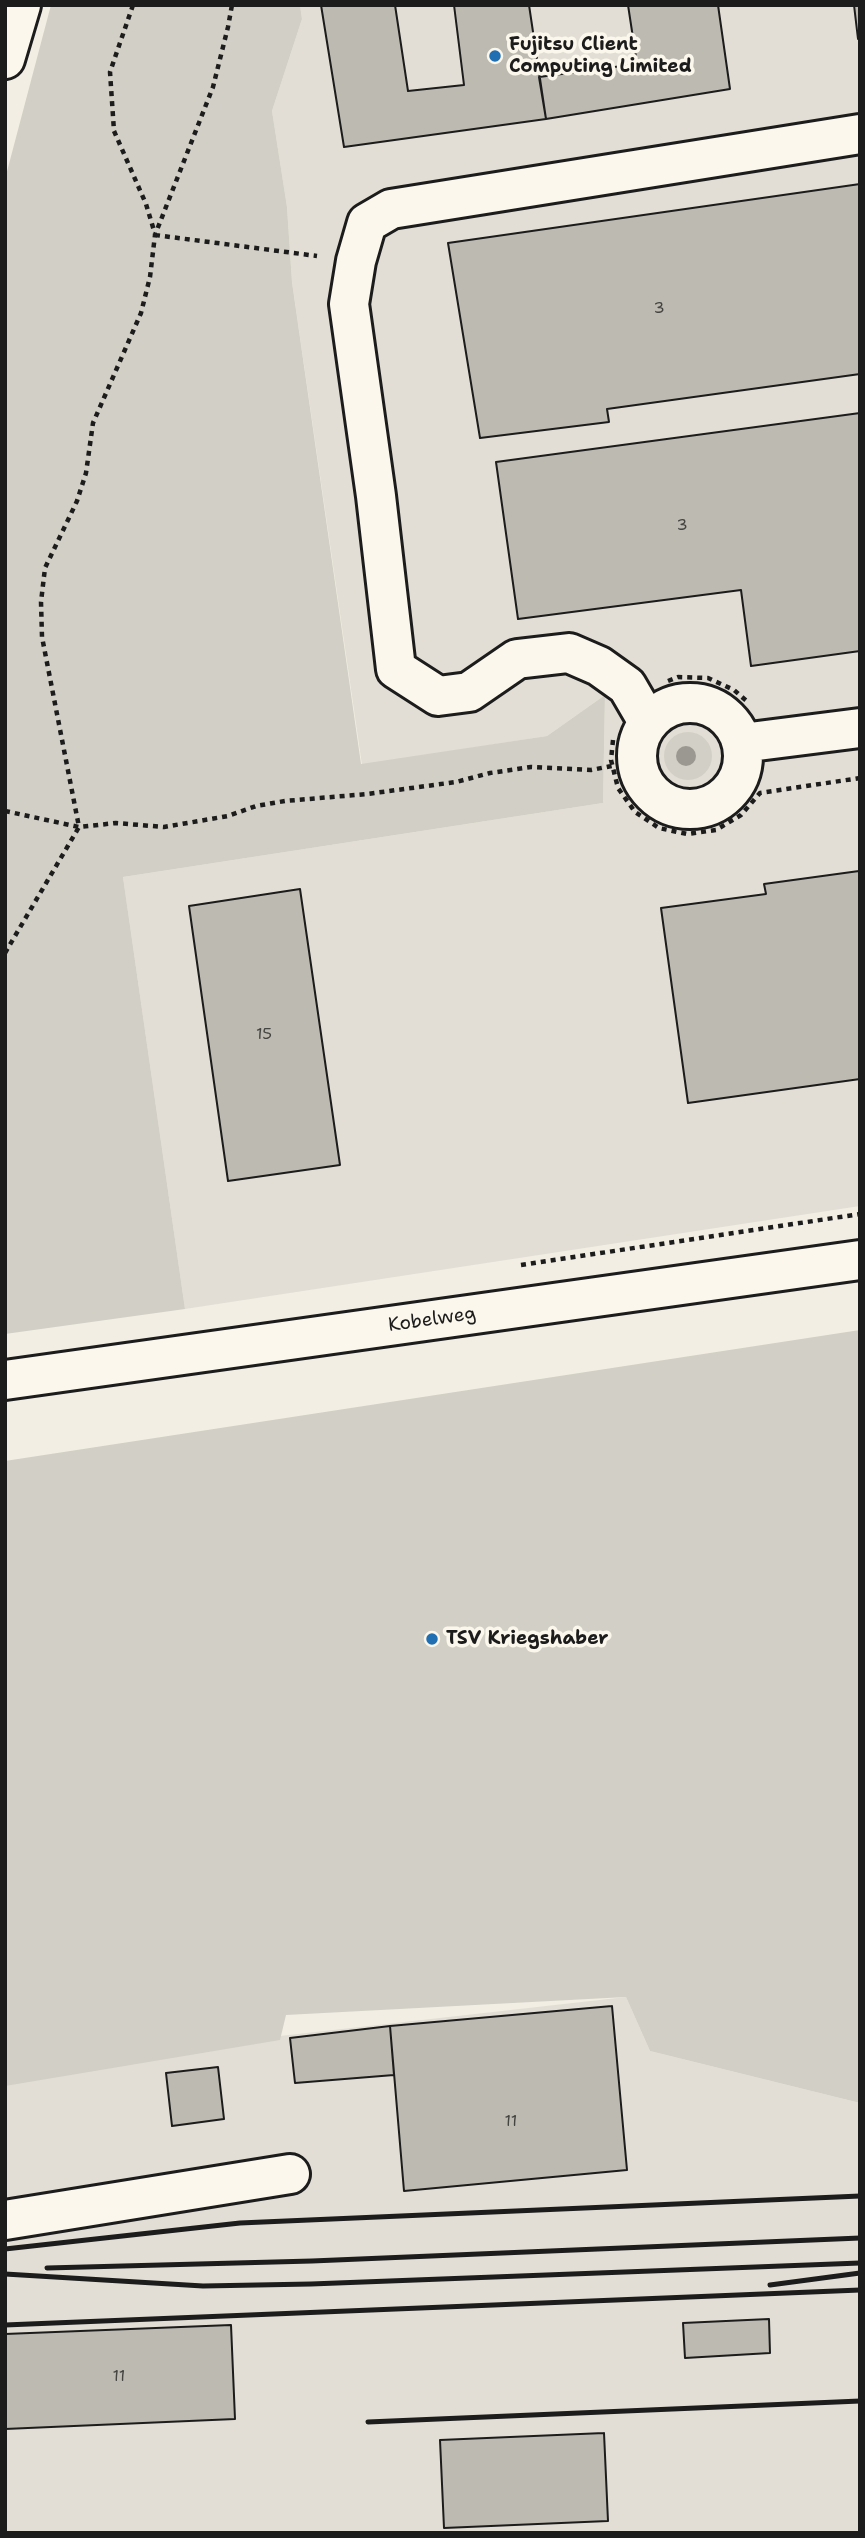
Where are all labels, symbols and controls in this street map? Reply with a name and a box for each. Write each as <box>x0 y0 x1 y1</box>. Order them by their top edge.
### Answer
place label: Fujitsu Client Computing Limited <box>509 34 692 78</box>
marker: Fujitsu Client Computing Limited <box>487 48 503 64</box>
house number: 3 <box>653 299 665 319</box>
house number: 3 <box>676 516 688 536</box>
house number: 15 <box>256 1025 272 1045</box>
street label: Kobelweg <box>387 1303 477 1337</box>
place label: TSV Kriegshaber <box>446 1628 609 1650</box>
marker: TSV Kriegshaber <box>424 1631 440 1647</box>
house number: 11 <box>505 2112 517 2132</box>
house number: 11 <box>113 2367 125 2387</box>

